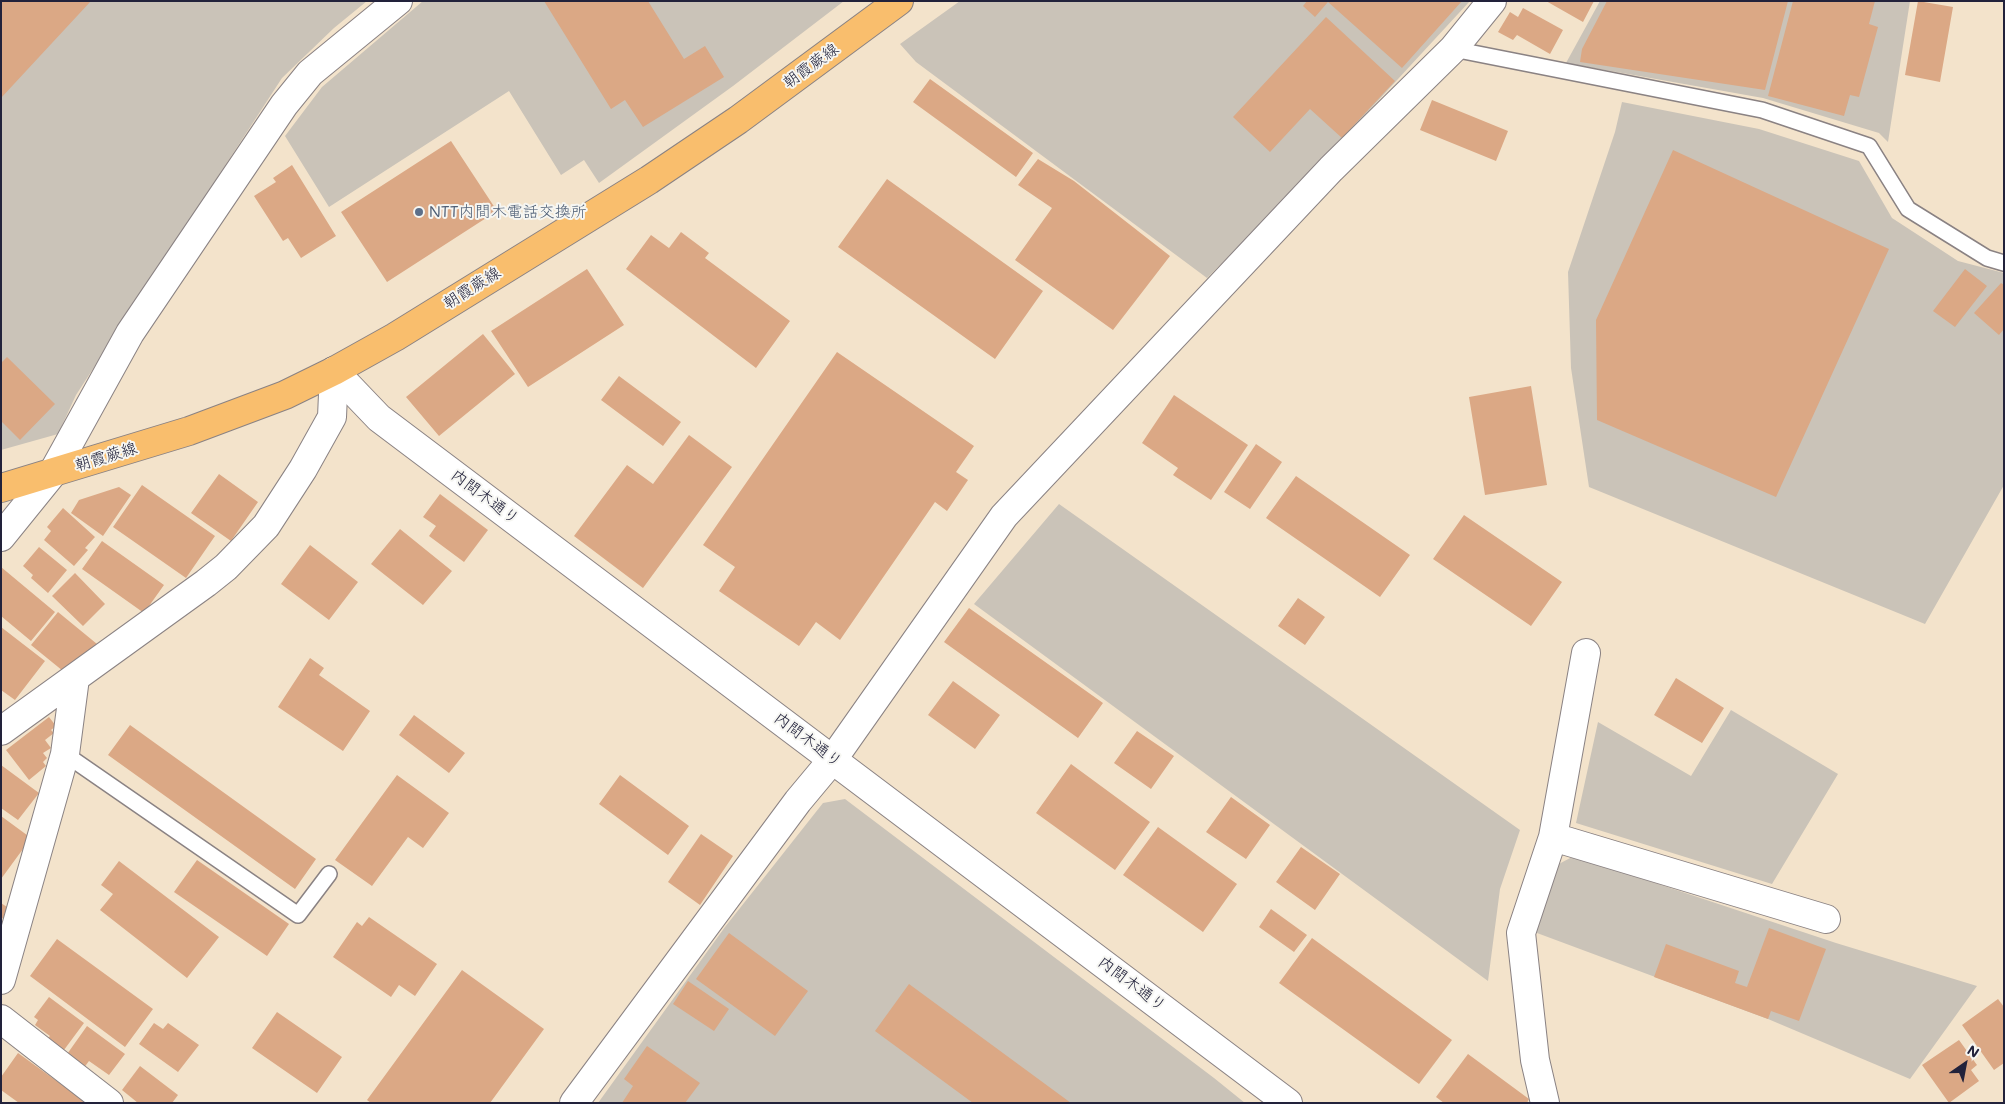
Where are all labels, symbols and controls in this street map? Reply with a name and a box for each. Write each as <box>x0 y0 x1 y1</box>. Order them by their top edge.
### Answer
street label: 朝霞蕨線 <box>779 39 843 93</box>
place label: NTT内間木電話交換所 <box>429 202 587 222</box>
marker: NTT内間木電話交換所 <box>413 206 425 218</box>
street label: 朝霞蕨線 <box>440 263 504 313</box>
street label: 朝霞蕨線 <box>73 438 139 476</box>
street label: 内間木通り <box>447 465 523 529</box>
street label: 内間木通り <box>770 708 846 772</box>
street label: 内間木通り <box>1094 952 1170 1016</box>
north arrow <box>1940 1039 1990 1089</box>
text: N <box>1964 1040 1983 1062</box>

